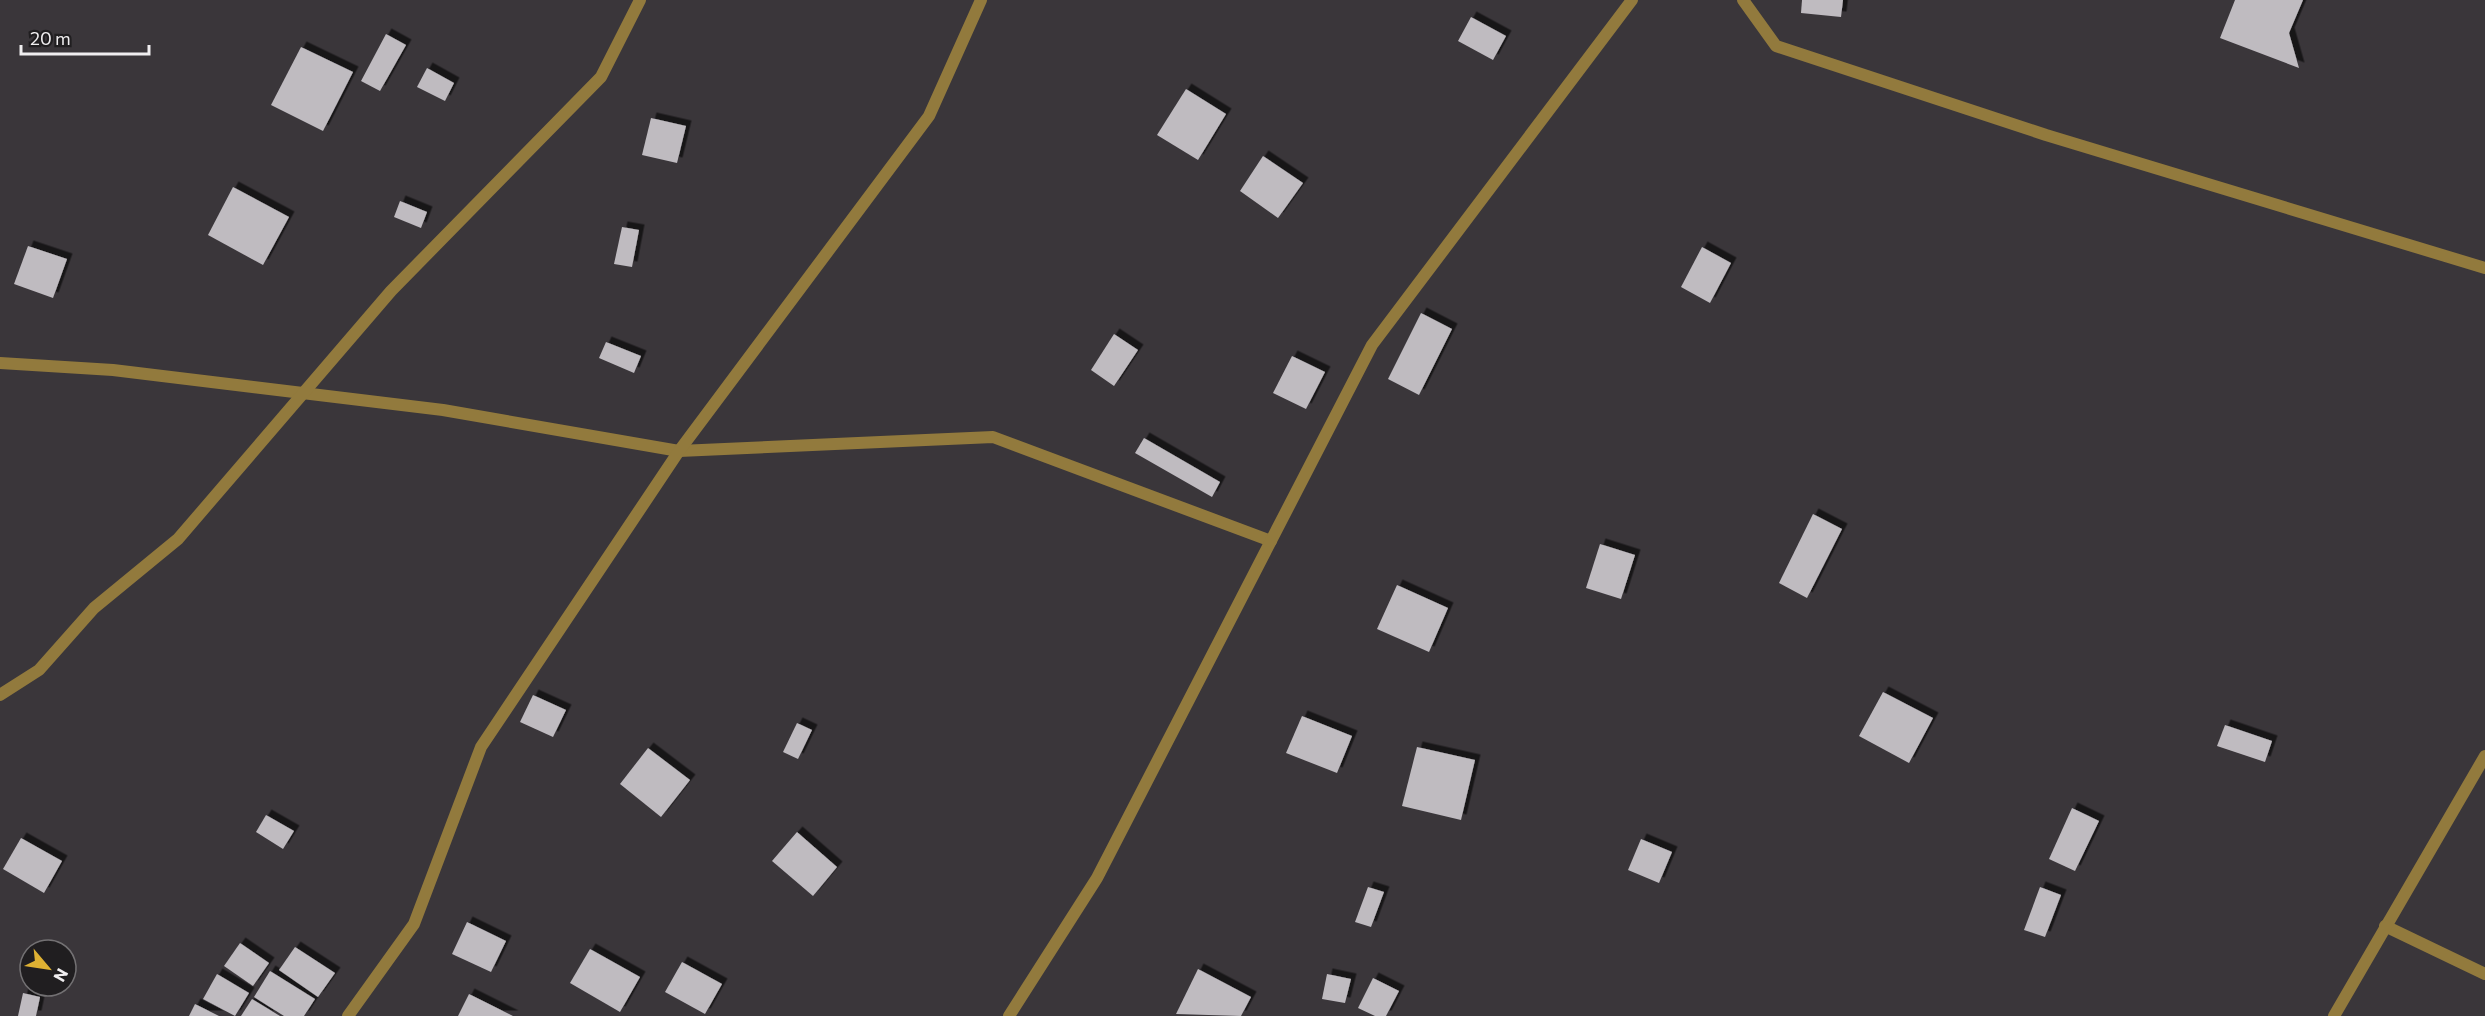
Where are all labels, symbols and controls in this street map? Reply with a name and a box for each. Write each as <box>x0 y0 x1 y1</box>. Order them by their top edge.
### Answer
scale bar <box>21 18 148 56</box>
text: 20 m <box>30 27 71 49</box>
north arrow <box>18 938 78 998</box>
text: N <box>50 966 73 985</box>

